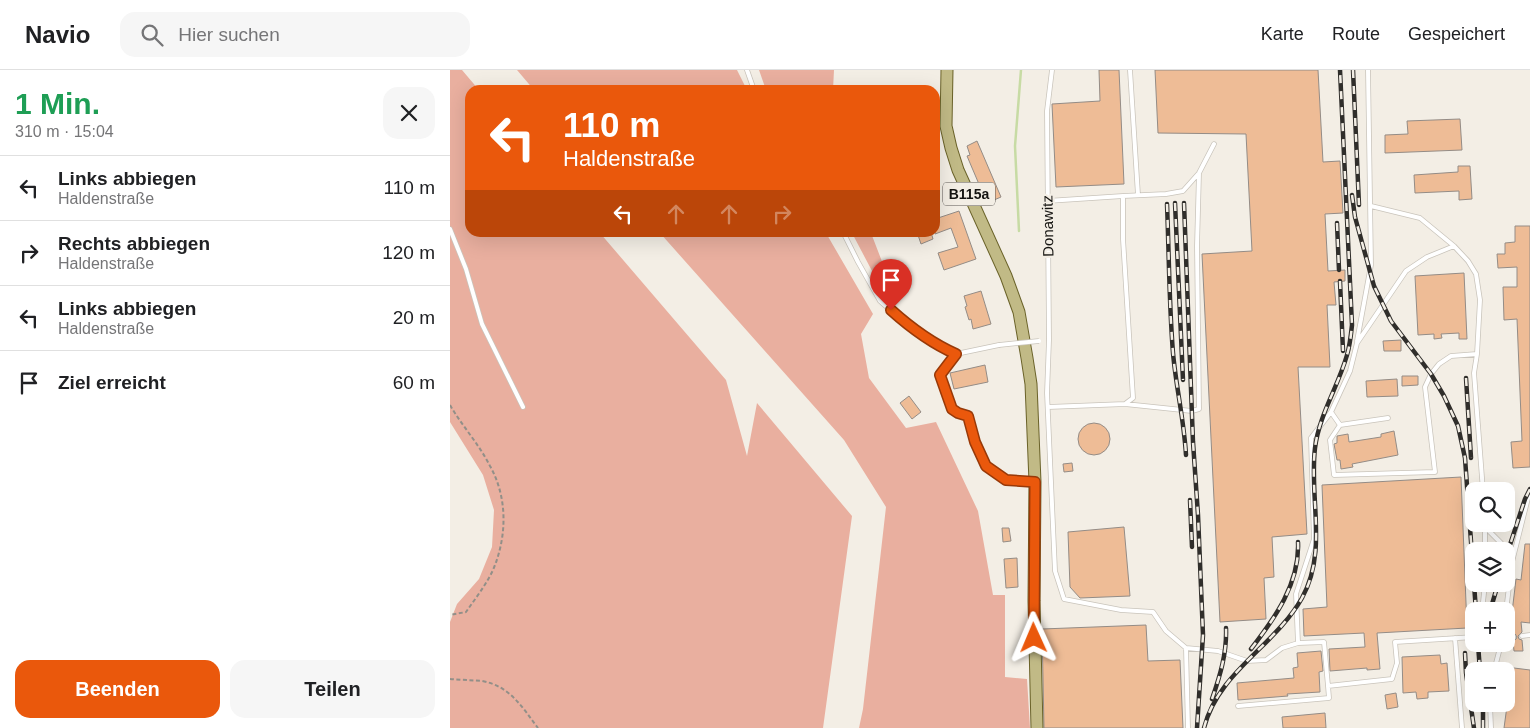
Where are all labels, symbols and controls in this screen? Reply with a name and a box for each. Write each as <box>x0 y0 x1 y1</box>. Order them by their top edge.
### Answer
search box <box>120 12 470 57</box>
text: Navio <box>25 21 90 48</box>
icon: search <box>138 21 166 49</box>
text: Hier suchen <box>178 24 280 45</box>
text: Karte <box>1261 24 1304 44</box>
text: Route <box>1332 24 1380 44</box>
text: Gespeichert <box>1408 24 1505 44</box>
text: 1 Min. <box>15 87 100 120</box>
button: close <box>383 87 435 139</box>
icon: left <box>480 105 545 170</box>
text: 110 m <box>563 105 660 144</box>
text: 310 m · 15:04 <box>15 123 114 140</box>
text: Haldenstraße <box>563 146 695 171</box>
text: Links abbiegen <box>58 168 196 189</box>
icon: left <box>15 174 43 202</box>
text: 110 m <box>384 177 435 198</box>
road number: B115a <box>943 182 995 206</box>
text: Haldenstraße <box>58 190 154 207</box>
street label: Donawitz <box>1038 195 1057 257</box>
icon: left <box>609 200 637 228</box>
icon: ahead <box>662 200 690 228</box>
icon: ahead <box>715 200 743 228</box>
icon: right <box>768 200 796 228</box>
text: Rechts abbiegen <box>58 233 210 254</box>
icon: right <box>15 239 43 267</box>
text: 120 m <box>382 242 435 263</box>
text: Haldenstraße <box>58 255 154 272</box>
pin <box>870 259 912 310</box>
icon: arrive <box>877 266 905 294</box>
text: Links abbiegen <box>58 298 196 319</box>
icon: left <box>15 304 43 332</box>
text: 20 m <box>393 307 435 328</box>
text: Haldenstraße <box>58 320 154 337</box>
icon: arrive <box>15 369 43 397</box>
text: Ziel erreicht <box>58 372 166 393</box>
text: 60 m <box>393 372 435 393</box>
map controls <box>1465 482 1515 712</box>
button: search <box>1465 482 1515 532</box>
button: layers <box>1465 542 1515 592</box>
button: + <box>1465 602 1515 652</box>
position arrow <box>1007 611 1059 663</box>
button: Beenden <box>15 660 220 718</box>
button: Teilen <box>230 660 435 718</box>
button: − <box>1465 662 1515 712</box>

